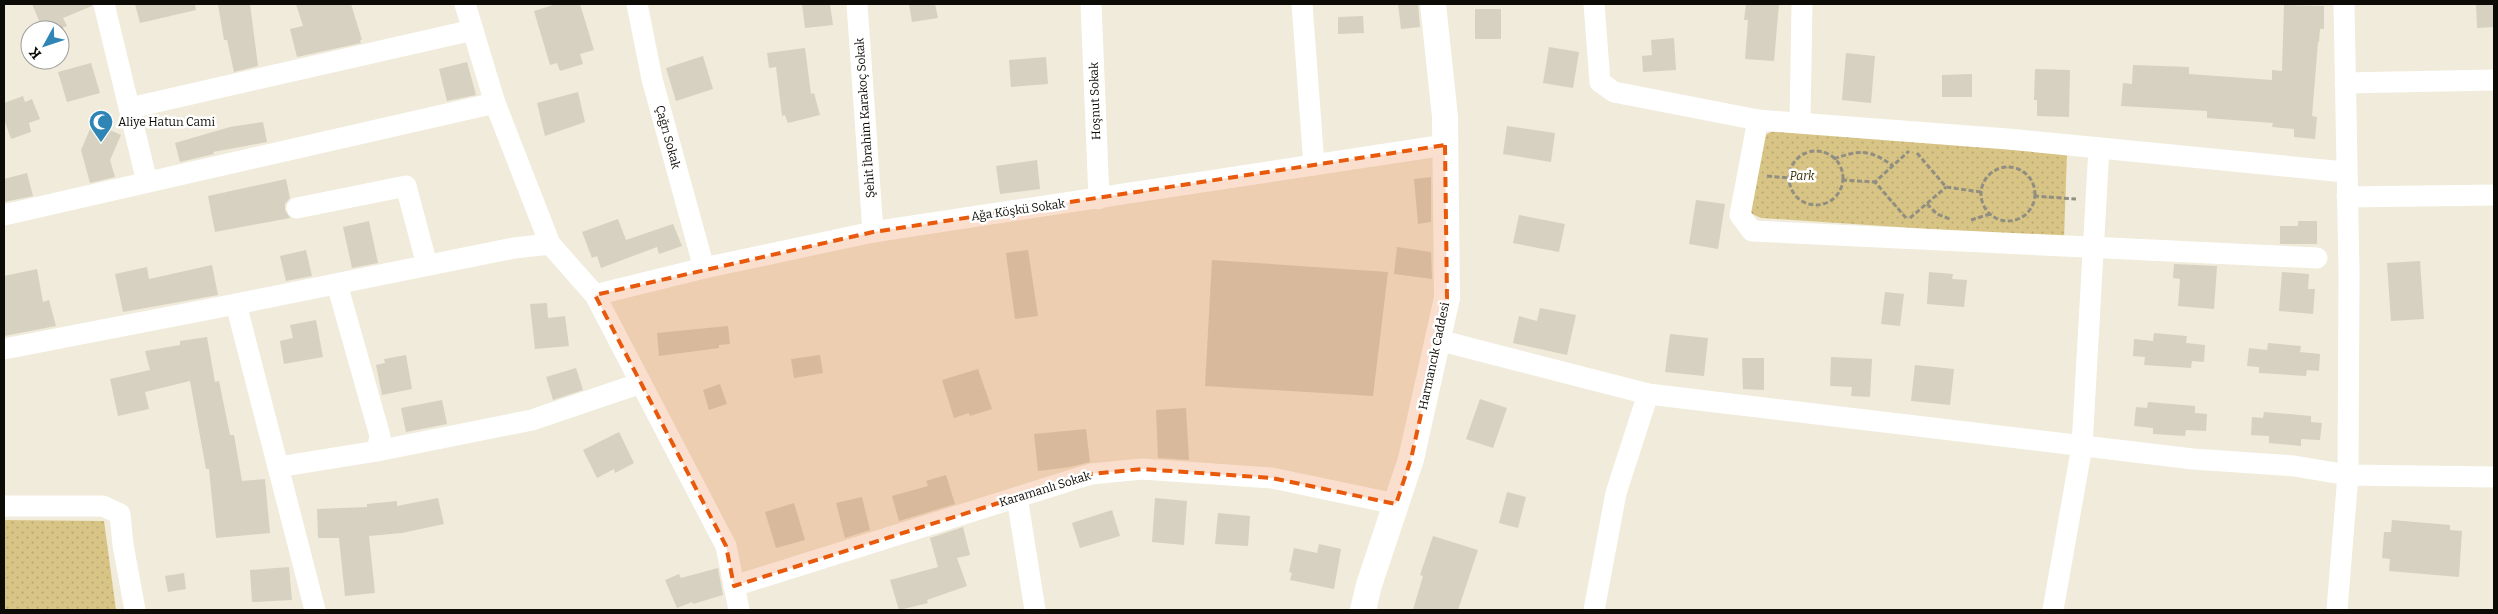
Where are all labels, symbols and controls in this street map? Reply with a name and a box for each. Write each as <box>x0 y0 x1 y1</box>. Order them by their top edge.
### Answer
north arrow <box>20 20 70 70</box>
street label: Şehit İbrahim Karakoç Sokak <box>851 37 878 199</box>
text: K <box>26 44 45 62</box>
street label: Hoşnut Sokak <box>1087 62 1103 140</box>
street label: Çağrı Sokak <box>653 104 683 171</box>
mosque icon: Aliye Hatun Cami <box>88 109 114 143</box>
place label: Aliye Hatun Cami <box>118 115 215 129</box>
park label: Park <box>1789 169 1815 183</box>
street label: Ağa Köşkü Sokak <box>970 196 1066 224</box>
street label: Harmancık Caddesi <box>1416 301 1452 411</box>
street label: Karamanlı Sokak <box>998 468 1093 510</box>

